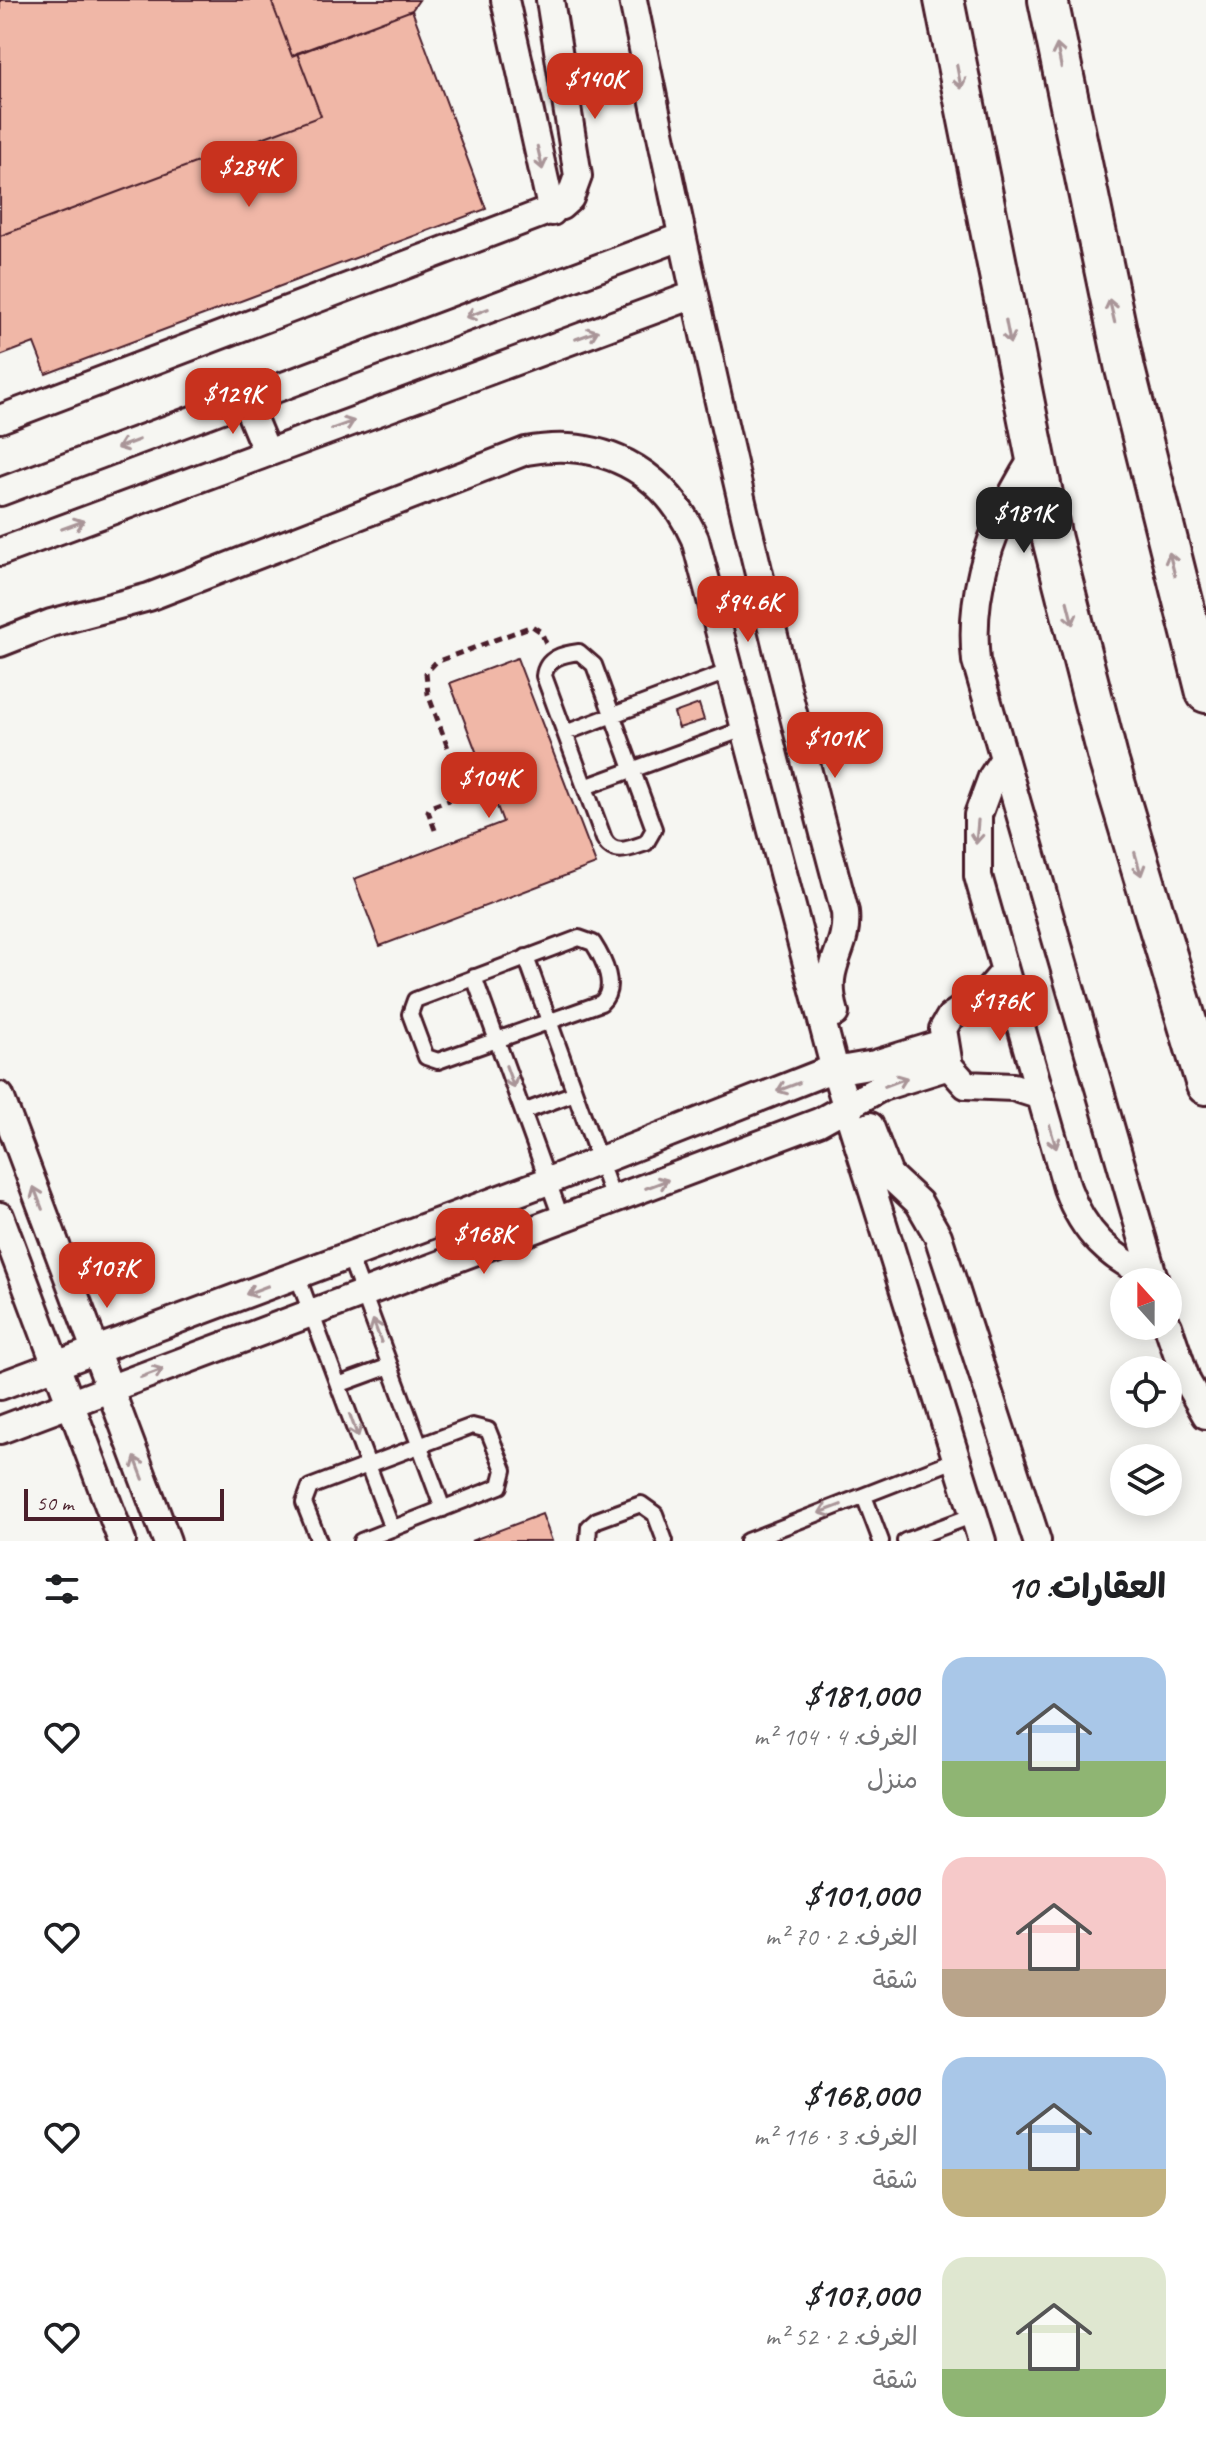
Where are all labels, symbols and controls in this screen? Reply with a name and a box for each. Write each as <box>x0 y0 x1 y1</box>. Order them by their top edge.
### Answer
one-way arrow <box>1050 44 1065 70</box>
pin: $140K <box>539 53 651 121</box>
text: $140K <box>565 62 625 95</box>
one-way arrow <box>952 63 967 89</box>
pin: $284K <box>193 141 305 209</box>
one-way arrow <box>533 145 548 170</box>
text: $284K <box>219 150 279 183</box>
one-way arrow <box>1104 298 1119 324</box>
one-way arrow <box>465 307 489 321</box>
one-way arrow <box>1002 319 1017 344</box>
one-way arrow <box>574 326 599 341</box>
pin: $129K <box>177 368 289 436</box>
text: $129K <box>203 377 263 410</box>
one-way arrow <box>330 417 355 431</box>
one-way arrow <box>116 438 141 452</box>
pin: $181K <box>968 487 1080 555</box>
text: $181K <box>994 496 1054 529</box>
one-way arrow <box>60 517 85 531</box>
one-way arrow <box>1164 551 1179 577</box>
pin: $94.6K <box>683 576 813 644</box>
text: $94.6K <box>715 585 781 618</box>
one-way arrow <box>1064 600 1079 625</box>
pin: $101K <box>779 712 891 780</box>
text: $101K <box>805 721 865 754</box>
pin: $104K <box>433 752 545 820</box>
text: $104K <box>459 761 519 794</box>
one-way arrow <box>969 818 984 845</box>
one-way arrow <box>1132 851 1146 876</box>
pin: $176K <box>944 975 1056 1043</box>
text: $176K <box>970 984 1030 1017</box>
one-way arrow <box>504 1064 518 1088</box>
one-way arrow <box>883 1074 908 1088</box>
one-way arrow <box>776 1081 801 1095</box>
one-way arrow <box>1047 1124 1061 1149</box>
one-way arrow <box>644 1176 669 1190</box>
one-way arrow <box>30 1186 44 1211</box>
pin: $168K <box>428 1208 540 1276</box>
text: $168K <box>454 1217 514 1250</box>
pin: $107K <box>51 1242 163 1310</box>
text: $107K <box>77 1251 137 1284</box>
north arrow <box>1110 1268 1182 1340</box>
map controls <box>1110 1268 1182 1516</box>
one-way arrow <box>245 1283 270 1298</box>
one-way arrow <box>369 1319 383 1344</box>
button: locate <box>1110 1356 1182 1428</box>
one-way arrow <box>139 1365 164 1379</box>
one-way arrow <box>348 1413 362 1438</box>
button: layers <box>1110 1444 1182 1516</box>
one-way arrow <box>131 1456 145 1481</box>
scale bar <box>24 1485 224 1521</box>
text: 50 m <box>36 1489 73 1517</box>
one-way arrow <box>818 1503 843 1517</box>
text: العقارات: 10 <box>1007 1565 1166 1608</box>
icon: filters <box>40 1567 84 1611</box>
text: $181,000 <box>804 1673 918 1716</box>
icon: home <box>1006 1689 1102 1785</box>
icon: heart <box>40 1715 84 1759</box>
text: الغرف: 4 · 104 m² <box>753 1720 918 1753</box>
text: منزل <box>867 1763 918 1796</box>
text: $101,000 <box>804 1873 918 1916</box>
icon: home <box>1006 1889 1102 1985</box>
icon: heart <box>40 1915 84 1959</box>
text: الغرف: 2 · 70 m² <box>765 1920 918 1953</box>
text: شقة <box>873 1963 918 1996</box>
text: $168,000 <box>803 2073 918 2116</box>
icon: home <box>1006 2089 1102 2185</box>
icon: heart <box>40 2115 84 2159</box>
text: الغرف: 3 · 116 m² <box>753 2120 918 2153</box>
text: شقة <box>873 2163 918 2196</box>
text: $107,000 <box>804 2273 918 2316</box>
icon: home <box>1006 2289 1102 2385</box>
icon: heart <box>40 2315 84 2359</box>
text: الغرف: 2 · 52 m² <box>765 2320 918 2353</box>
text: شقة <box>873 2363 918 2396</box>

